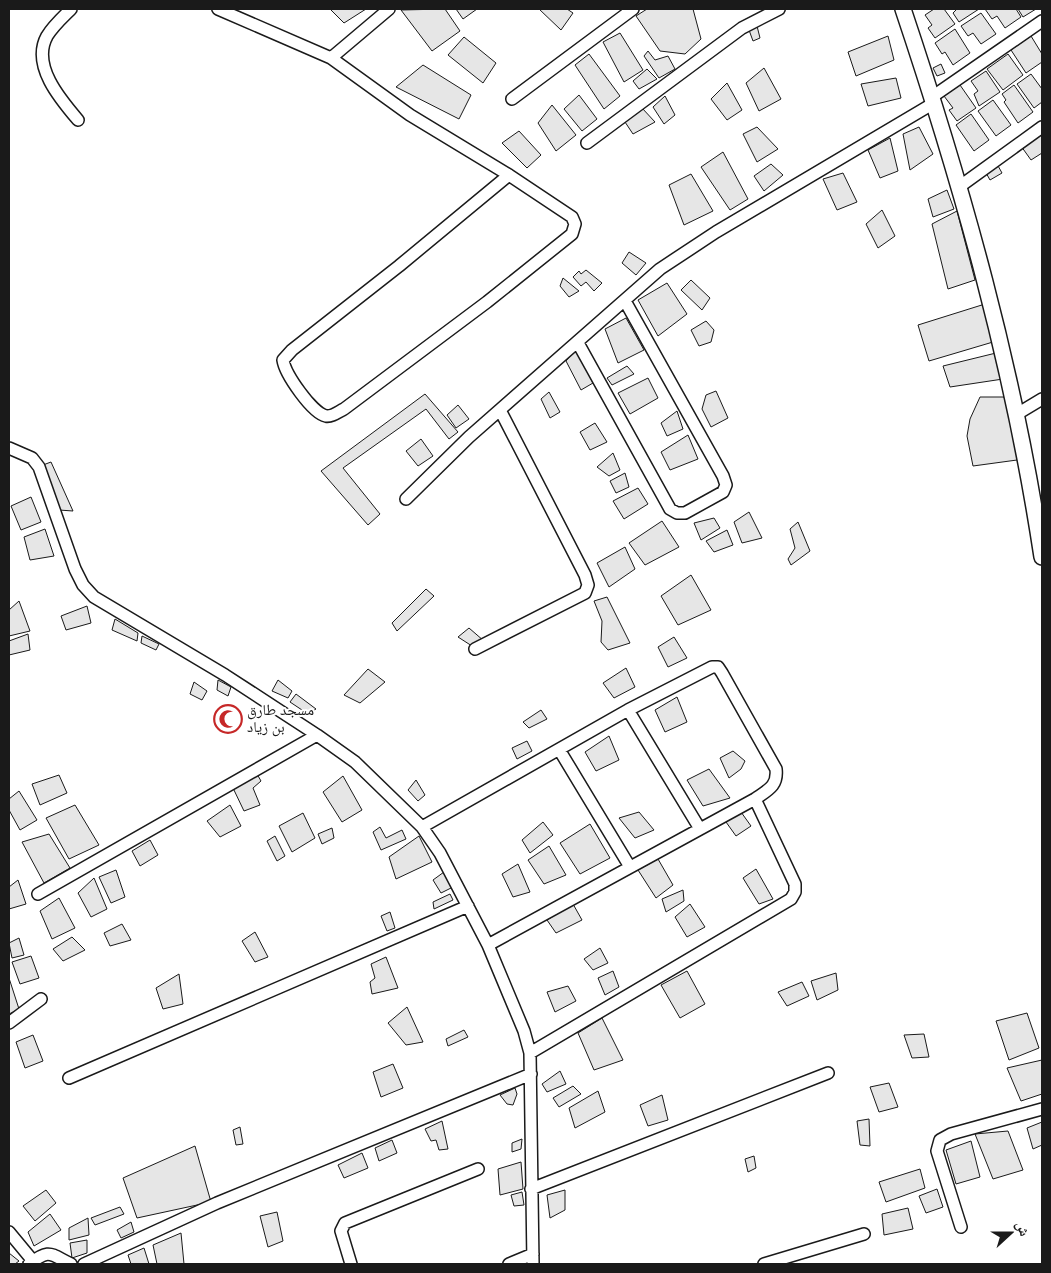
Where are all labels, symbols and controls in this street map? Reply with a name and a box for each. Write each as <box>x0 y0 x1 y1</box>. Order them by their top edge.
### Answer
place label: مسجد طارق بن زياد <box>247 701 314 737</box>
mosque icon: مسجد طارق بن زياد <box>213 704 243 734</box>
north arrow <box>986 1208 1036 1258</box>
text: ش <box>1012 1219 1033 1239</box>

